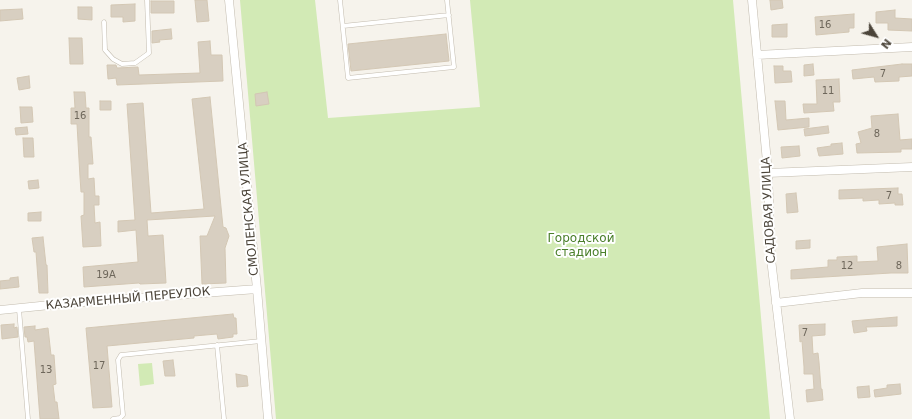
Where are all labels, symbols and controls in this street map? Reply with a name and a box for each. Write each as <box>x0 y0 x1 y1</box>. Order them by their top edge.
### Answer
north arrow <box>856 16 896 56</box>
house number: 16 <box>819 19 831 31</box>
text: N <box>878 36 894 51</box>
house number: 7 <box>880 68 886 80</box>
house number: 11 <box>822 85 834 97</box>
house number: 16 <box>74 110 86 122</box>
house number: 8 <box>874 128 880 140</box>
street label: СМОЛЕНСКАЯ УЛИЦА <box>236 142 262 276</box>
street label: САДОВАЯ УЛИЦА <box>759 156 779 264</box>
house number: 7 <box>886 190 892 202</box>
park label: Городской стадион <box>548 232 614 260</box>
house number: 12 <box>841 260 853 272</box>
house number: 8 <box>896 260 902 272</box>
house number: 19А <box>96 269 116 281</box>
street label: КАЗАРМЕННЫЙ ПЕРЕУЛОК <box>45 285 211 313</box>
house number: 7 <box>802 327 808 339</box>
house number: 17 <box>93 360 105 372</box>
house number: 13 <box>40 364 52 376</box>

